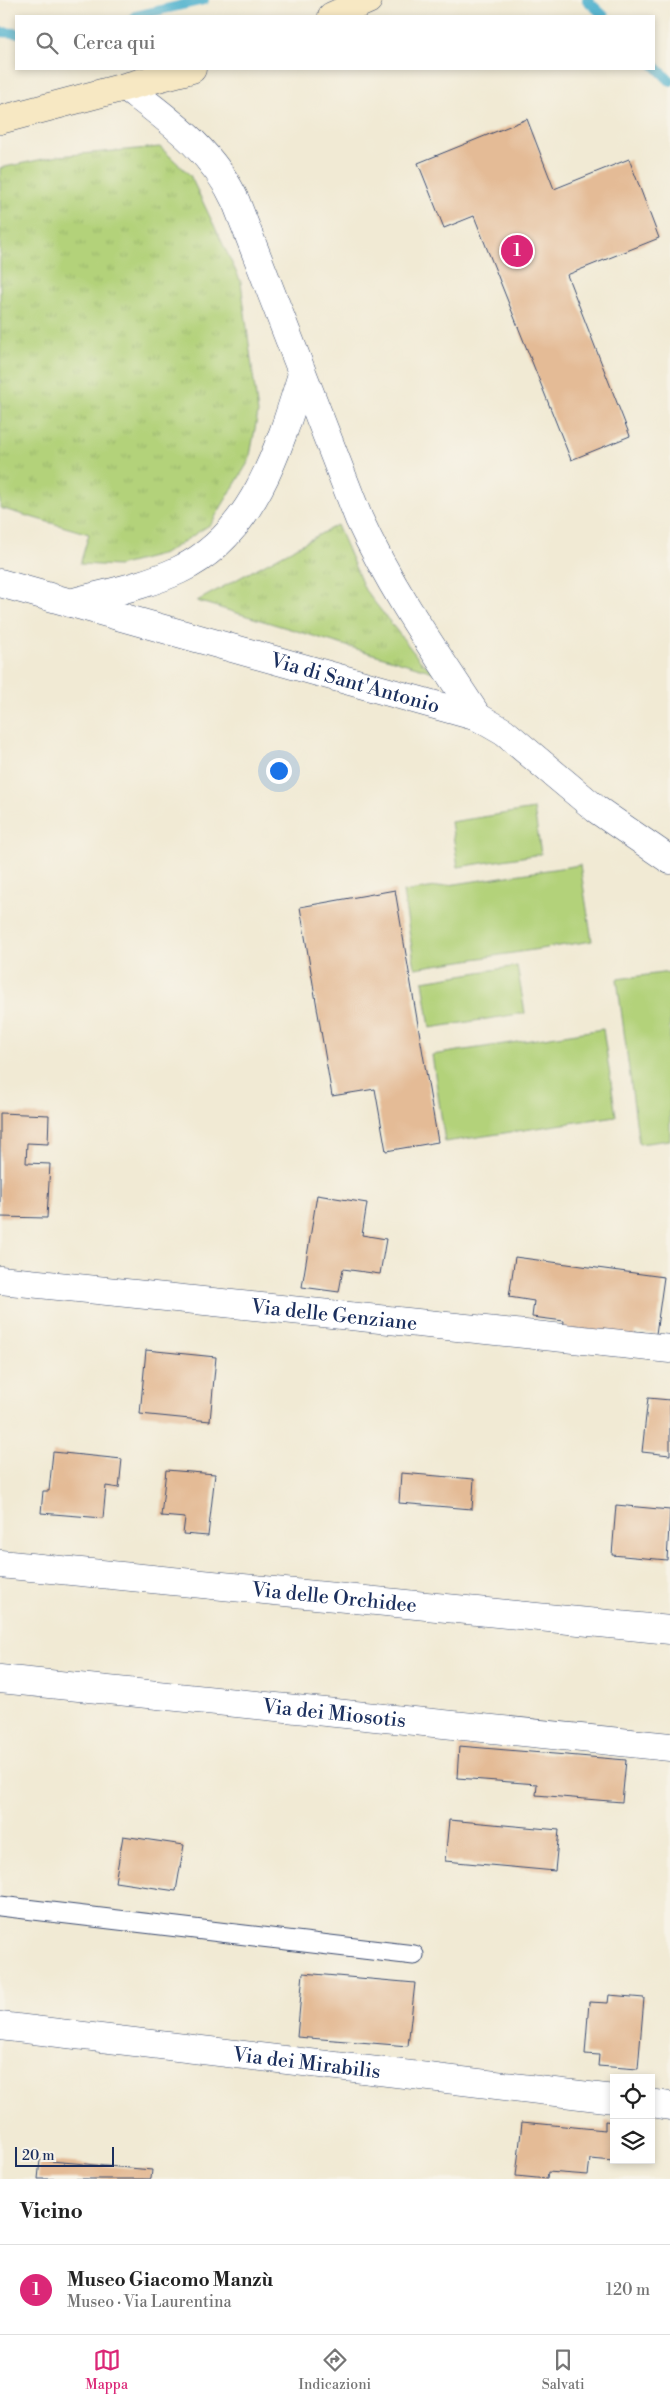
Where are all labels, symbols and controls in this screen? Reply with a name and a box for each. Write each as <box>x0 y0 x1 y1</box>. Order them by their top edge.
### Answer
search box <box>15 15 655 70</box>
icon: search <box>33 29 61 57</box>
text: Cerca qui <box>73 31 156 55</box>
pin: 1 <box>501 232 533 270</box>
street label: Via di Sant'Antonio <box>266 648 442 720</box>
your location <box>266 758 292 784</box>
street label: Via delle Genziane <box>249 1295 418 1337</box>
street label: Via delle Orchidee <box>250 1578 418 1619</box>
street label: Via dei Miosotis <box>260 1695 407 1734</box>
street label: Via dei Mirabilis <box>230 2043 382 2085</box>
map controls <box>610 2074 655 2164</box>
button: locate <box>610 2074 655 2119</box>
button: layers <box>610 2119 655 2164</box>
scale bar <box>15 2144 114 2167</box>
text: 20 m <box>22 2147 54 2165</box>
text: Vicino <box>20 2199 83 2225</box>
text: Museo Giacomo Manzù <box>67 2268 273 2292</box>
text: 1 <box>32 2280 40 2300</box>
text: 120 m <box>606 2280 650 2300</box>
text: Museo · Via Laurentina <box>67 2292 232 2312</box>
tab: Mappa <box>85 2346 128 2394</box>
tab: Indicazioni <box>299 2346 371 2394</box>
tab: Salvati <box>542 2346 585 2394</box>

